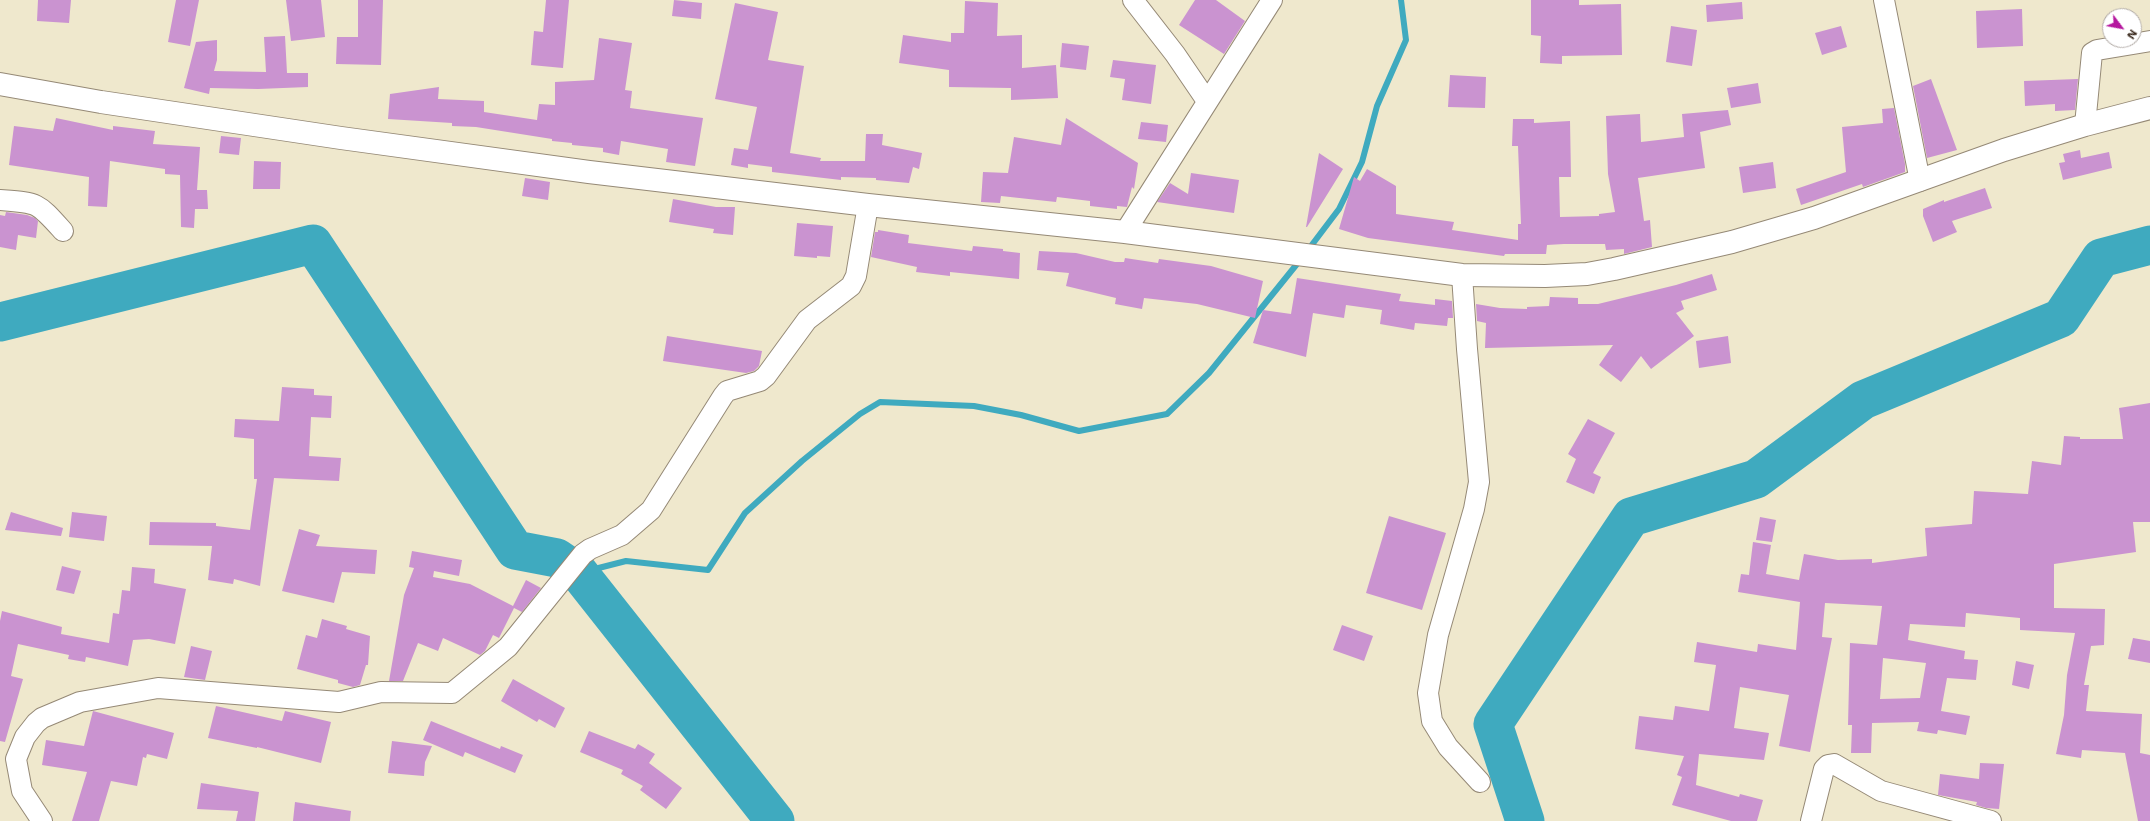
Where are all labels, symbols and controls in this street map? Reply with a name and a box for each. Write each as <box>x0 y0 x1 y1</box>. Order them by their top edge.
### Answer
north arrow <box>2102 8 2142 48</box>
text: N <box>2123 26 2140 42</box>

